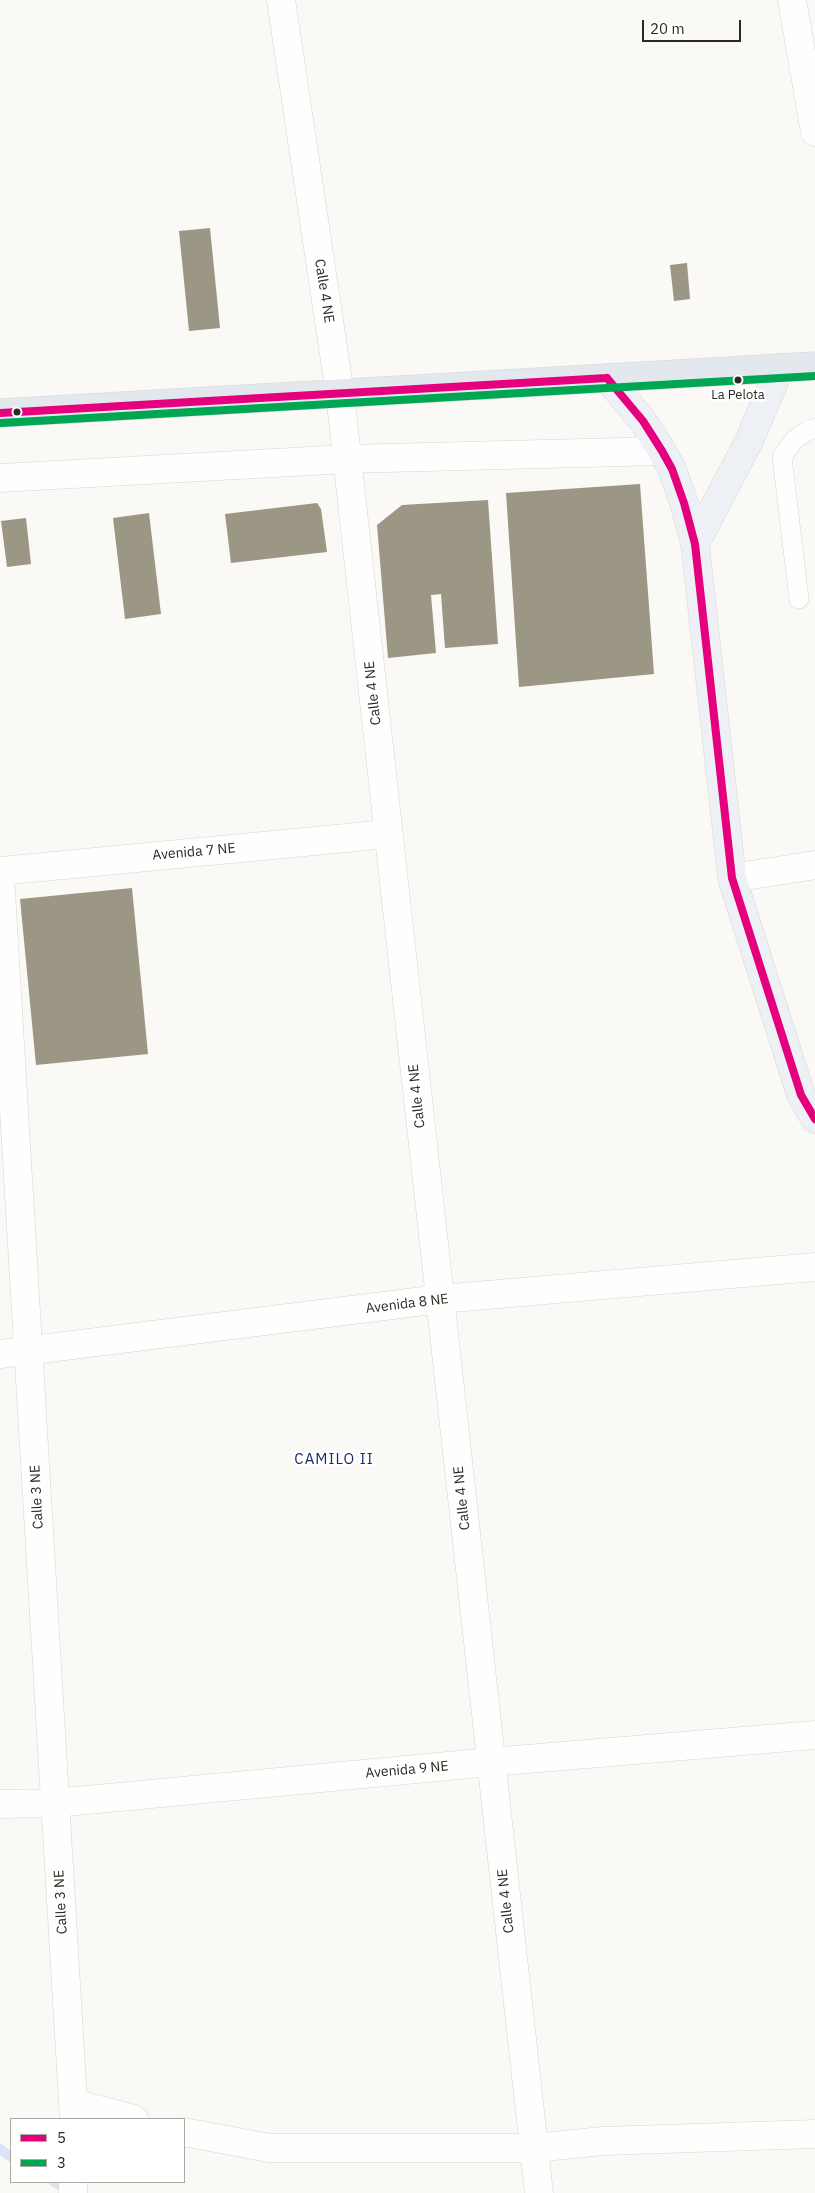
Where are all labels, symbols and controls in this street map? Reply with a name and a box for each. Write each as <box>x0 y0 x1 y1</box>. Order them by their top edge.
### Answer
scale bar <box>645 10 744 42</box>
text: 20 m <box>650 19 685 38</box>
street label: Calle 4 NE <box>311 258 337 324</box>
marker: La Pelota <box>733 375 743 385</box>
place label: La Pelota <box>711 387 765 403</box>
unlabelled marker <box>12 407 22 417</box>
street label: Calle 4 NE <box>361 660 385 726</box>
street label: Avenida 7 NE <box>152 840 236 864</box>
street label: Calle 4 NE <box>405 1063 429 1129</box>
street label: Avenida 8 NE <box>365 1291 449 1317</box>
district label: CAMILO II <box>293 1451 375 1469</box>
street label: Calle 3 NE <box>27 1464 47 1530</box>
street label: Calle 4 NE <box>450 1465 474 1531</box>
street label: Avenida 9 NE <box>365 1758 449 1782</box>
street label: Calle 4 NE <box>494 1868 518 1934</box>
street label: Calle 3 NE <box>51 1869 71 1935</box>
legend <box>10 2118 185 2183</box>
text: 5 <box>57 2128 66 2147</box>
text: 3 <box>57 2153 66 2172</box>

